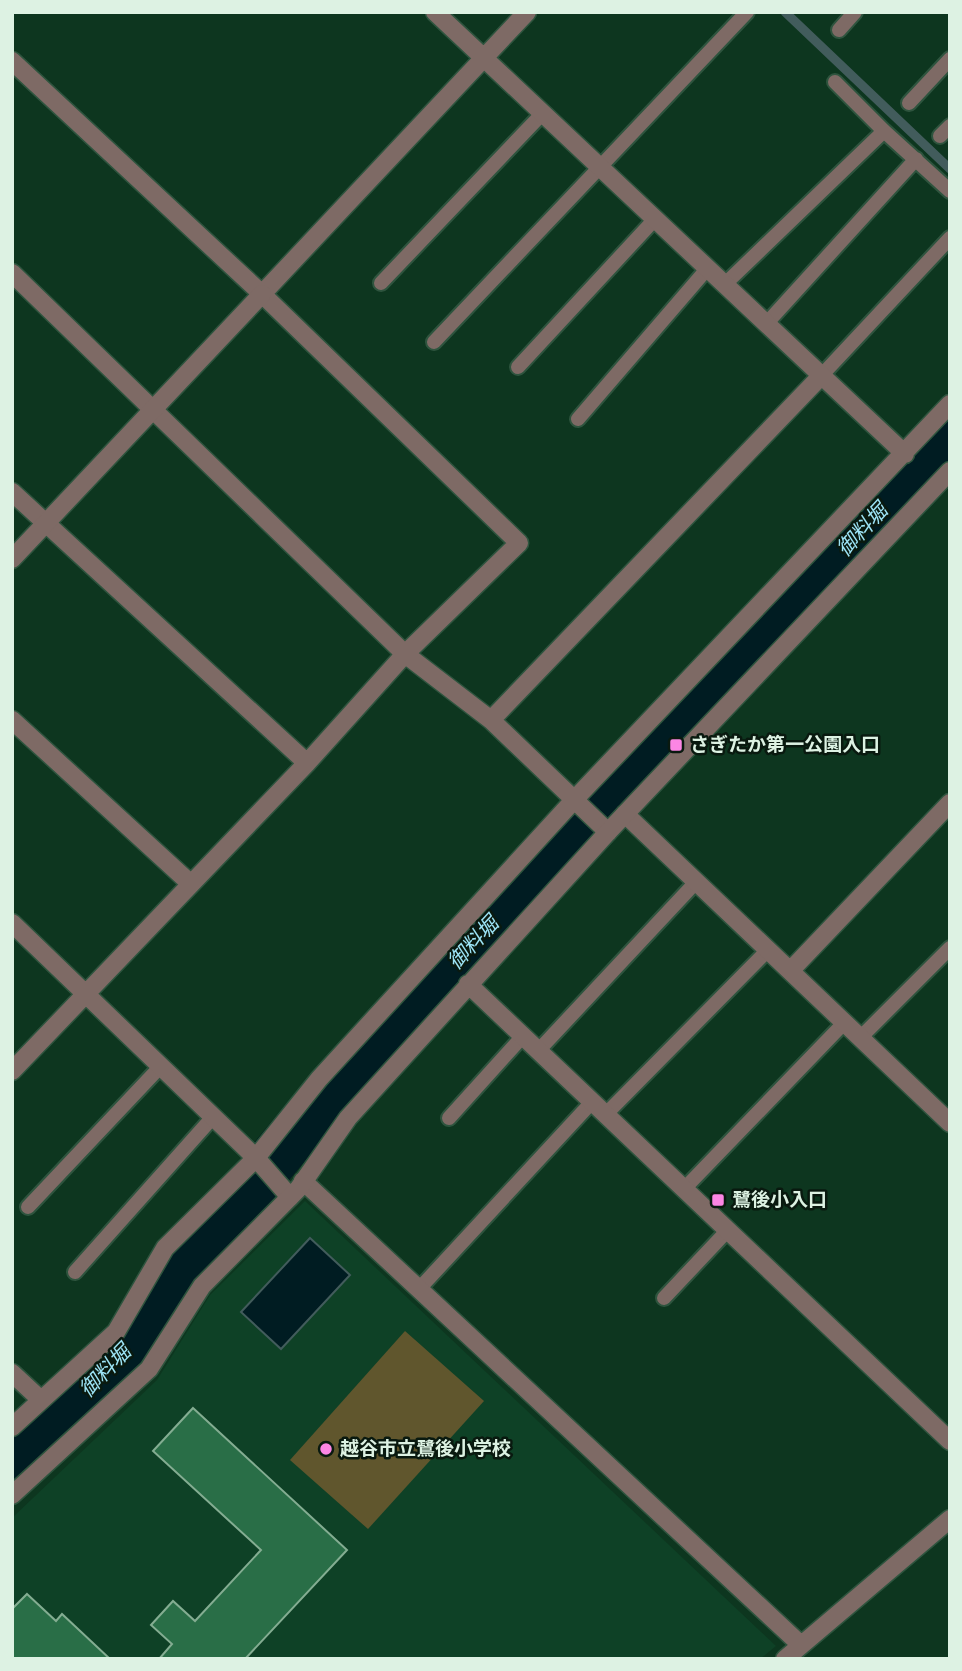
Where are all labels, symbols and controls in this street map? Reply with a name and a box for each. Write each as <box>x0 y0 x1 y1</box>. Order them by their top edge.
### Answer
water label: 御料堀 <box>830 495 896 563</box>
place label: さぎたか第一公園入口 <box>690 732 880 759</box>
marker: さぎたか第一公園入口 <box>668 737 684 753</box>
water label: 御料堀 <box>441 908 507 976</box>
place label: 鷺後小入口 <box>732 1187 827 1214</box>
marker: 鷺後小入口 <box>710 1192 726 1208</box>
water label: 御料堀 <box>72 1336 140 1404</box>
place label: 越谷市立鷺後小学校 <box>340 1436 511 1463</box>
marker: 越谷市立鷺後小学校 <box>318 1441 334 1457</box>

